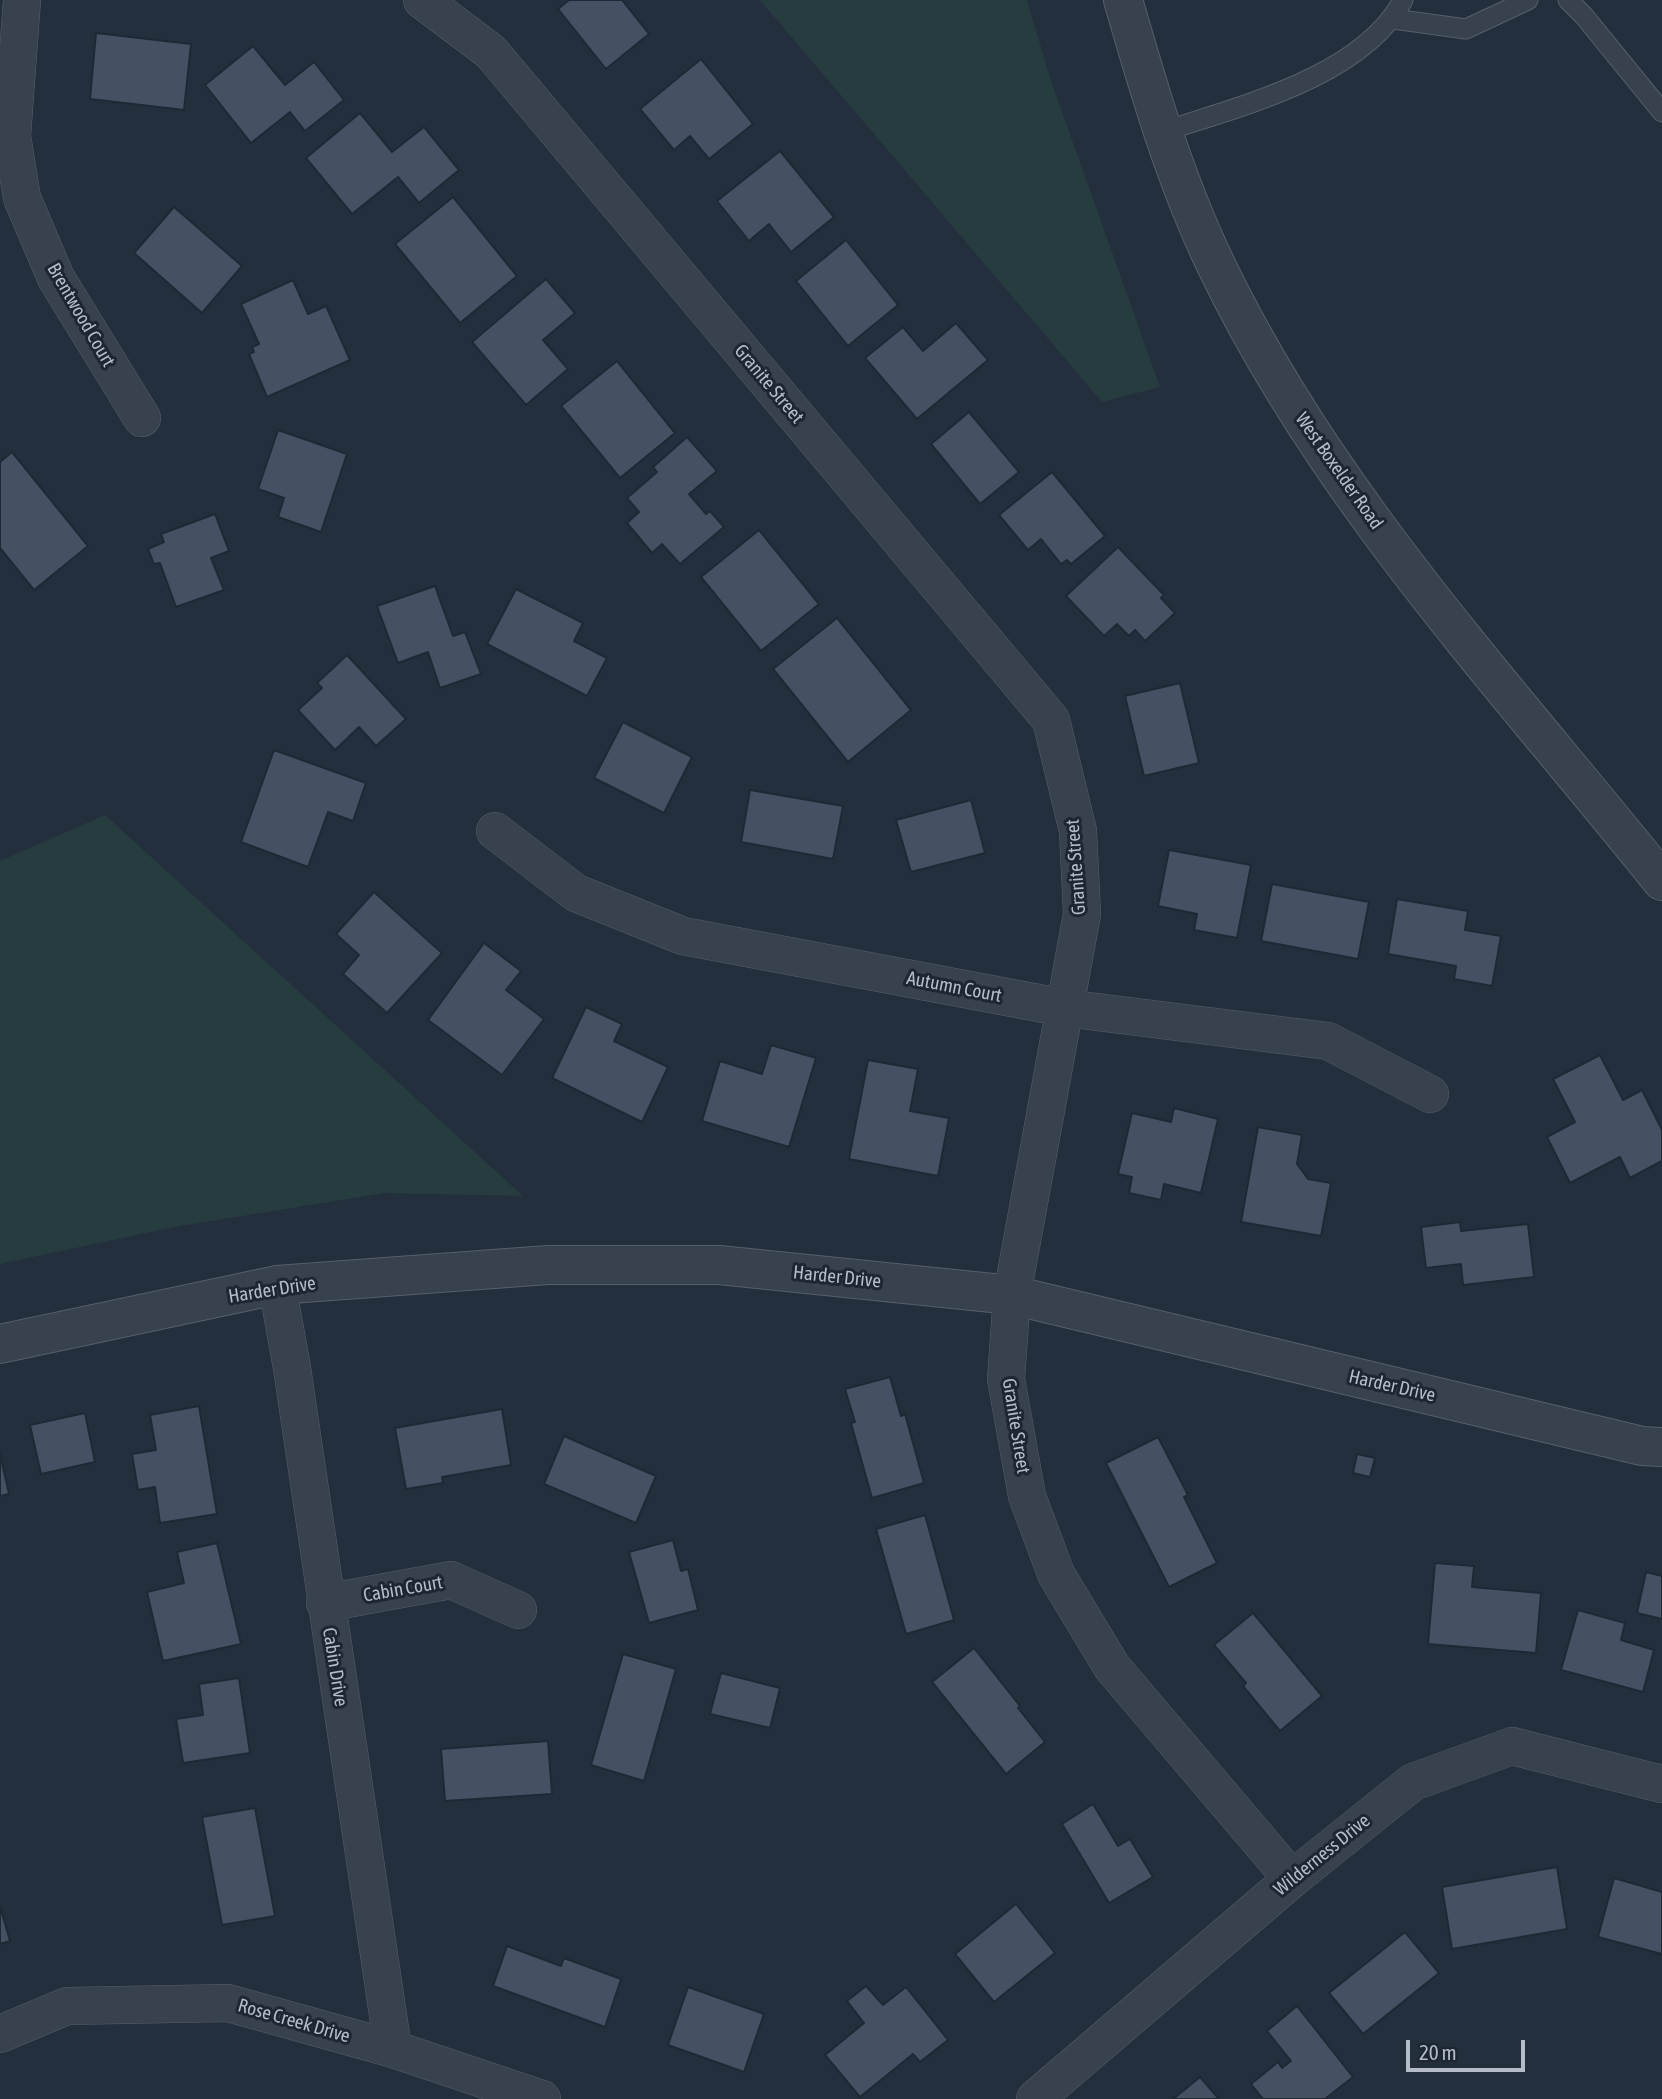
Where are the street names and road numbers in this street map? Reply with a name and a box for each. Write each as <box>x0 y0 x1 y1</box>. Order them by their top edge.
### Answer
street label: Brentwood Court <box>42 259 120 371</box>
street label: Granite Street <box>729 340 809 428</box>
street label: West Boxelder Road <box>1290 408 1388 534</box>
street label: Granite Street <box>1061 818 1091 916</box>
street label: Autumn Court <box>905 967 1003 1007</box>
street label: Harder Drive <box>792 1261 882 1293</box>
street label: Harder Drive <box>227 1272 317 1308</box>
street label: Harder Drive <box>1346 1365 1438 1407</box>
street label: Granite Street <box>997 1377 1035 1475</box>
street label: Cabin Court <box>362 1571 444 1607</box>
street label: Cabin Drive <box>318 1626 352 1708</box>
street label: Wilderness Drive <box>1269 1809 1375 1901</box>
street label: Rose Creek Drive <box>235 1994 353 2048</box>

